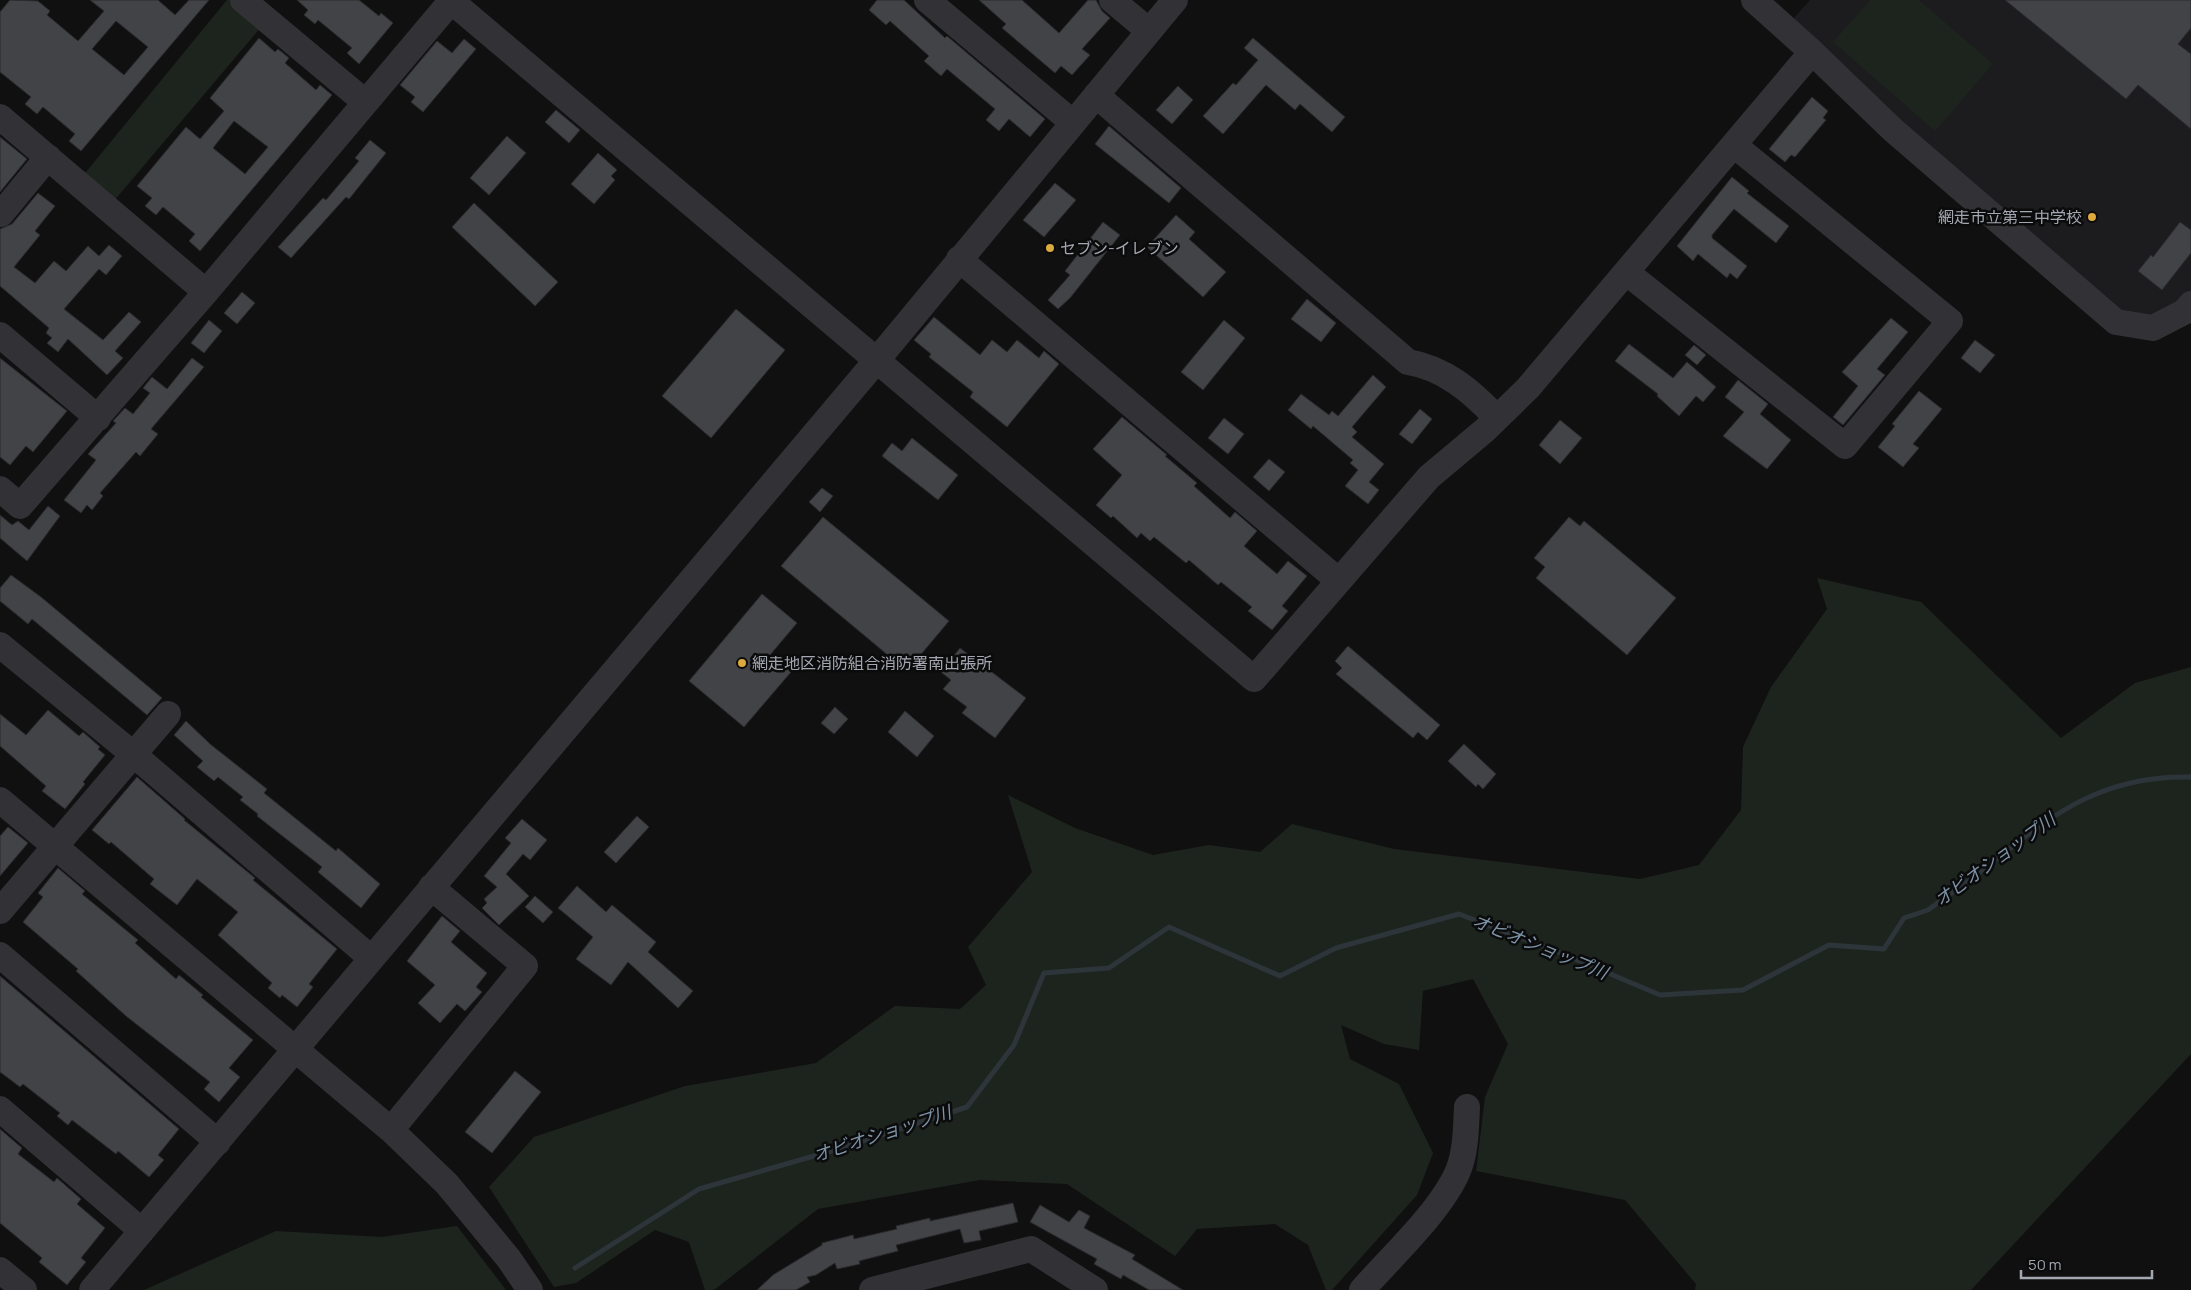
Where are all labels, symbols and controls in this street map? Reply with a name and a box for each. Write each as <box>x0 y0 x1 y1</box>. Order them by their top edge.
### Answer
place label: 網走市立第三中学校 <box>1938 206 2082 228</box>
marker: 網走市立第三中学校 <box>2086 211 2098 223</box>
place label: セブン-イレブン <box>1060 237 1179 259</box>
marker: セブン-イレブン <box>1044 242 1056 254</box>
place label: 網走地区消防組合消防署南出張所 <box>752 652 992 674</box>
marker: 網走地区消防組合消防署南出張所 <box>736 657 748 669</box>
water label: オビオショップ川 <box>1929 806 2061 911</box>
water label: オビオショップ川 <box>1469 908 1613 985</box>
water label: オビオショップ川 <box>810 1099 956 1167</box>
scale bar <box>2021 1248 2152 1280</box>
text: 50 m <box>2028 1254 2062 1275</box>

